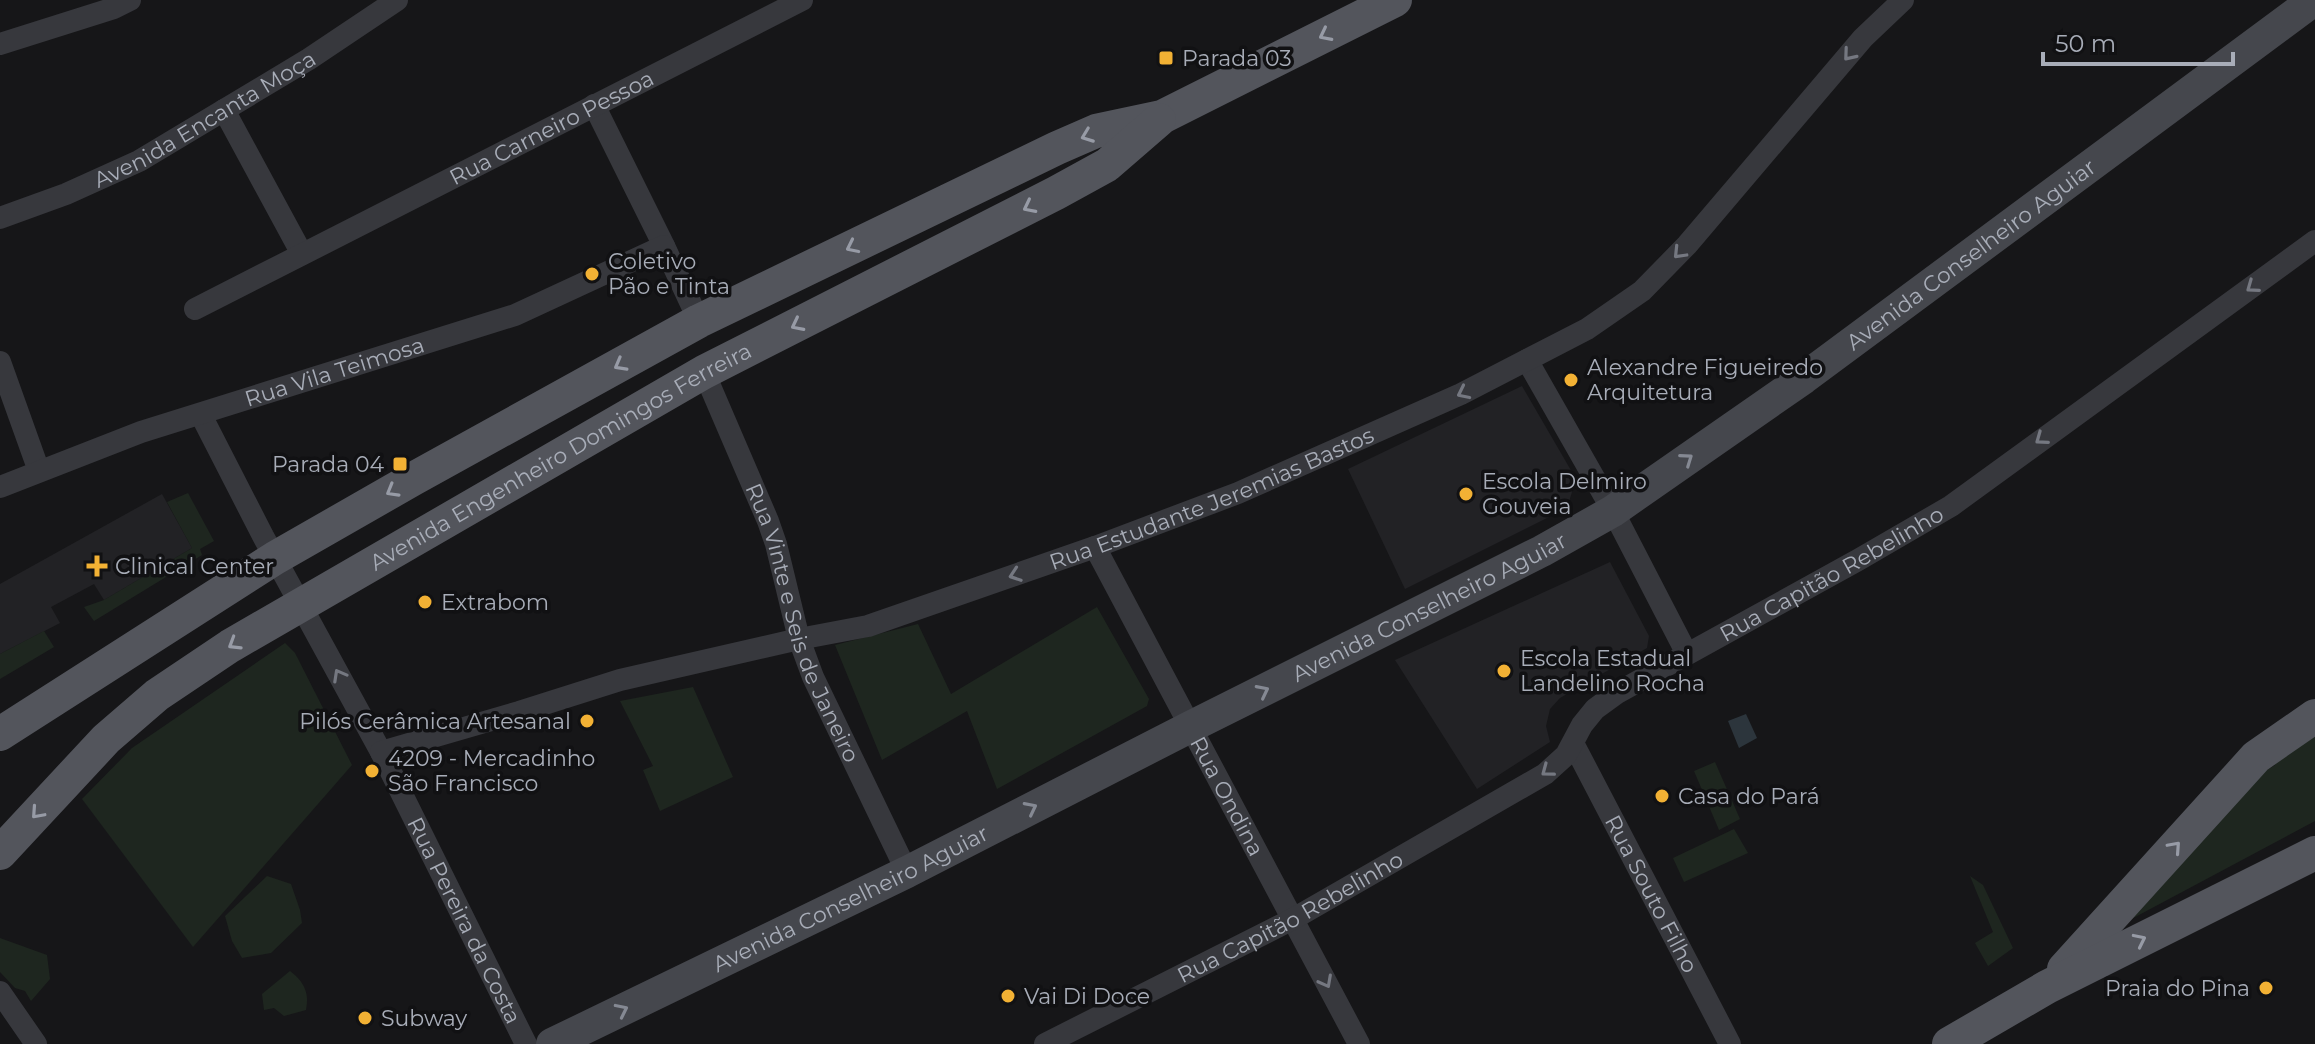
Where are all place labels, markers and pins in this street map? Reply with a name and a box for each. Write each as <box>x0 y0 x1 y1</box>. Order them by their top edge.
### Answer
place label: Parada 03 <box>1182 45 1292 72</box>
marker: Parada 03 <box>1157 49 1175 67</box>
place label: Coletivo Pão e Tinta <box>608 248 730 300</box>
marker: Coletivo Pão e Tinta <box>583 265 601 283</box>
place label: Alexandre Figueiredo Arquitetura <box>1587 354 1823 406</box>
marker: Alexandre Figueiredo Arquitetura <box>1562 371 1580 389</box>
place label: Parada 04 <box>272 451 384 478</box>
marker: Parada 04 <box>391 455 409 473</box>
place label: Escola Delmiro Gouveia <box>1482 468 1647 520</box>
marker: Escola Delmiro Gouveia <box>1457 485 1475 503</box>
place label: Clinical Center <box>115 553 274 580</box>
marker: Clinical Center <box>86 555 108 577</box>
place label: Extrabom <box>441 589 549 616</box>
marker: Extrabom <box>416 593 434 611</box>
place label: Escola Estadual Landelino Rocha <box>1520 645 1705 697</box>
marker: Escola Estadual Landelino Rocha <box>1495 662 1513 680</box>
place label: Pilós Cerâmica Artesanal <box>299 708 571 735</box>
marker: Pilós Cerâmica Artesanal <box>578 712 596 730</box>
place label: 4209 - Mercadinho São Francisco <box>388 745 595 797</box>
marker: 4209 - Mercadinho São Francisco <box>363 762 381 780</box>
place label: Casa do Pará <box>1678 783 1820 810</box>
marker: Casa do Pará <box>1653 787 1671 805</box>
place label: Praia do Pina <box>2105 975 2250 1002</box>
marker: Praia do Pina <box>2257 979 2275 997</box>
place label: Vai Di Doce <box>1024 983 1150 1010</box>
marker: Vai Di Doce <box>999 987 1017 1005</box>
place label: Subway <box>381 1005 467 1032</box>
marker: Subway <box>356 1009 374 1027</box>

